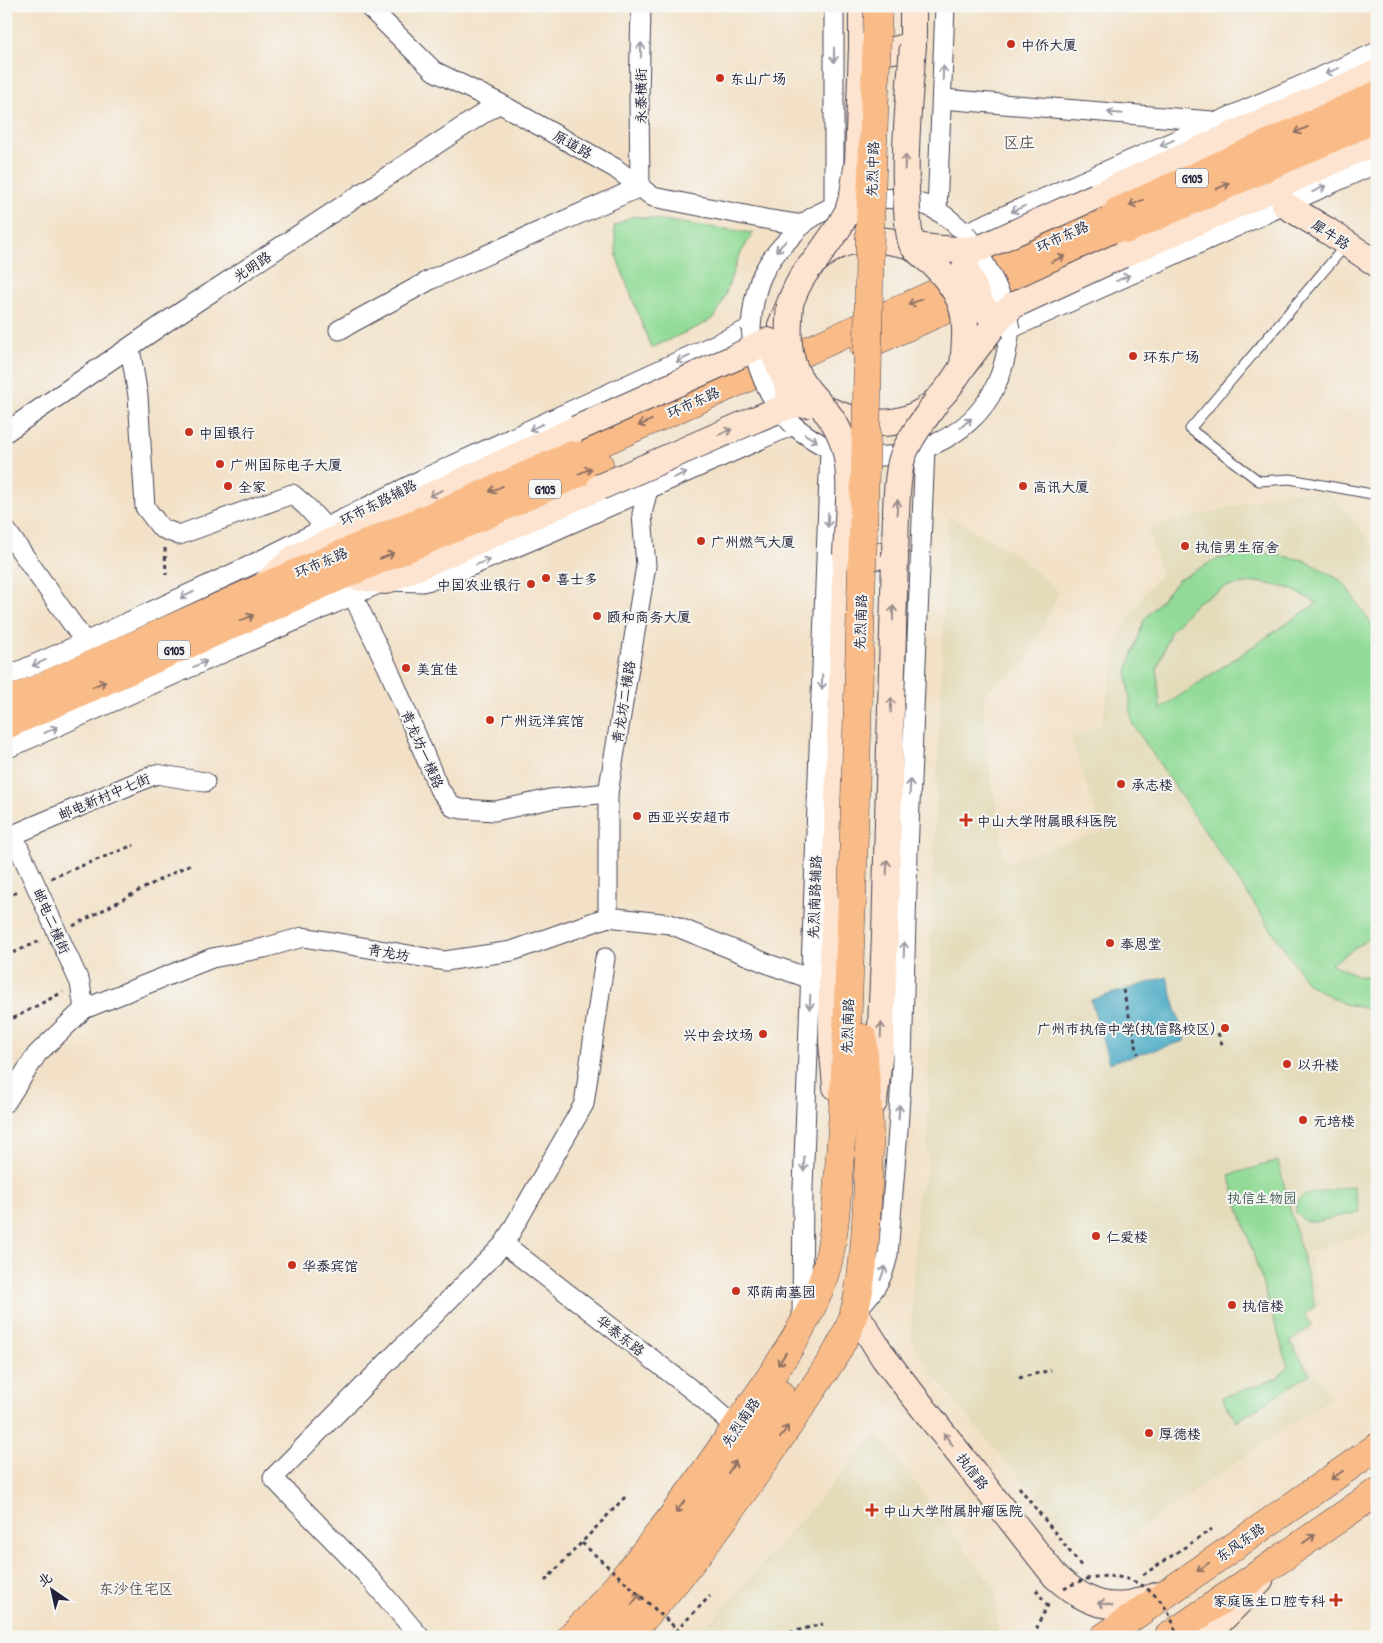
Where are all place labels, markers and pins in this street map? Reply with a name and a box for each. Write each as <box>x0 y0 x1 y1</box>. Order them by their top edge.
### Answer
place label: 中侨大厦 <box>1021 35 1077 54</box>
marker: 中侨大厦 <box>1005 38 1017 50</box>
place label: 东山广场 <box>730 69 786 88</box>
marker: 东山广场 <box>714 72 726 84</box>
place label: 环东广场 <box>1143 347 1199 366</box>
marker: 环东广场 <box>1127 350 1139 362</box>
place label: 中国银行 <box>199 423 255 442</box>
marker: 中国银行 <box>183 426 195 438</box>
place label: 广州国际电子大厦 <box>230 455 342 474</box>
marker: 广州国际电子大厦 <box>214 458 226 470</box>
place label: 全家 <box>238 477 266 496</box>
place label: 高讯大厦 <box>1033 477 1089 496</box>
marker: 全家 <box>222 480 234 492</box>
marker: 高讯大厦 <box>1017 480 1029 492</box>
place label: 广州燃气大厦 <box>711 532 795 551</box>
marker: 广州燃气大厦 <box>695 535 707 547</box>
place label: 执信男生宿舍 <box>1195 537 1279 556</box>
marker: 执信男生宿舍 <box>1179 540 1191 552</box>
place label: 喜士多 <box>556 569 598 588</box>
marker: 喜士多 <box>540 572 552 584</box>
place label: 中国农业银行 <box>437 575 521 594</box>
marker: 中国农业银行 <box>525 578 537 590</box>
place label: 颐和商务大厦 <box>607 607 691 626</box>
marker: 颐和商务大厦 <box>591 610 603 622</box>
place label: 美宜佳 <box>416 659 458 678</box>
marker: 美宜佳 <box>400 662 412 674</box>
place label: 广州远洋宾馆 <box>500 711 584 730</box>
marker: 广州远洋宾馆 <box>484 714 496 726</box>
place label: 承志楼 <box>1131 775 1173 794</box>
marker: 承志楼 <box>1115 778 1127 790</box>
place label: 西亚兴安超市 <box>647 807 731 826</box>
marker: 西亚兴安超市 <box>631 810 643 822</box>
place label: 中山大学附属眼科医院 <box>977 811 1117 830</box>
marker: 中山大学附属眼科医院 <box>959 813 973 827</box>
place label: 奉恩堂 <box>1120 934 1162 953</box>
marker: 奉恩堂 <box>1104 937 1116 949</box>
place label: 广州市执信中学(执信路校区) <box>1037 1019 1215 1038</box>
marker: 广州市执信中学(执信路校区) <box>1219 1022 1231 1034</box>
place label: 兴中会坟场 <box>683 1025 753 1044</box>
marker: 兴中会坟场 <box>757 1028 769 1040</box>
place label: 以升楼 <box>1297 1055 1339 1074</box>
marker: 以升楼 <box>1281 1058 1293 1070</box>
place label: 元培楼 <box>1313 1111 1355 1130</box>
marker: 元培楼 <box>1297 1114 1309 1126</box>
place label: 仁爱楼 <box>1106 1227 1148 1246</box>
marker: 仁爱楼 <box>1090 1230 1102 1242</box>
place label: 华泰宾馆 <box>302 1256 358 1275</box>
marker: 华泰宾馆 <box>286 1259 298 1271</box>
place label: 邓荫南墓园 <box>746 1282 816 1301</box>
marker: 邓荫南墓园 <box>730 1285 742 1297</box>
place label: 执信楼 <box>1242 1296 1284 1315</box>
marker: 执信楼 <box>1226 1299 1238 1311</box>
place label: 厚德楼 <box>1159 1424 1201 1443</box>
marker: 厚德楼 <box>1143 1427 1155 1439</box>
place label: 中山大学附属肿瘤医院 <box>883 1501 1023 1520</box>
marker: 中山大学附属肿瘤医院 <box>865 1503 879 1517</box>
place label: 家庭医生口腔专科 <box>1213 1591 1326 1610</box>
marker: 家庭医生口腔专科 <box>1329 1593 1343 1607</box>

